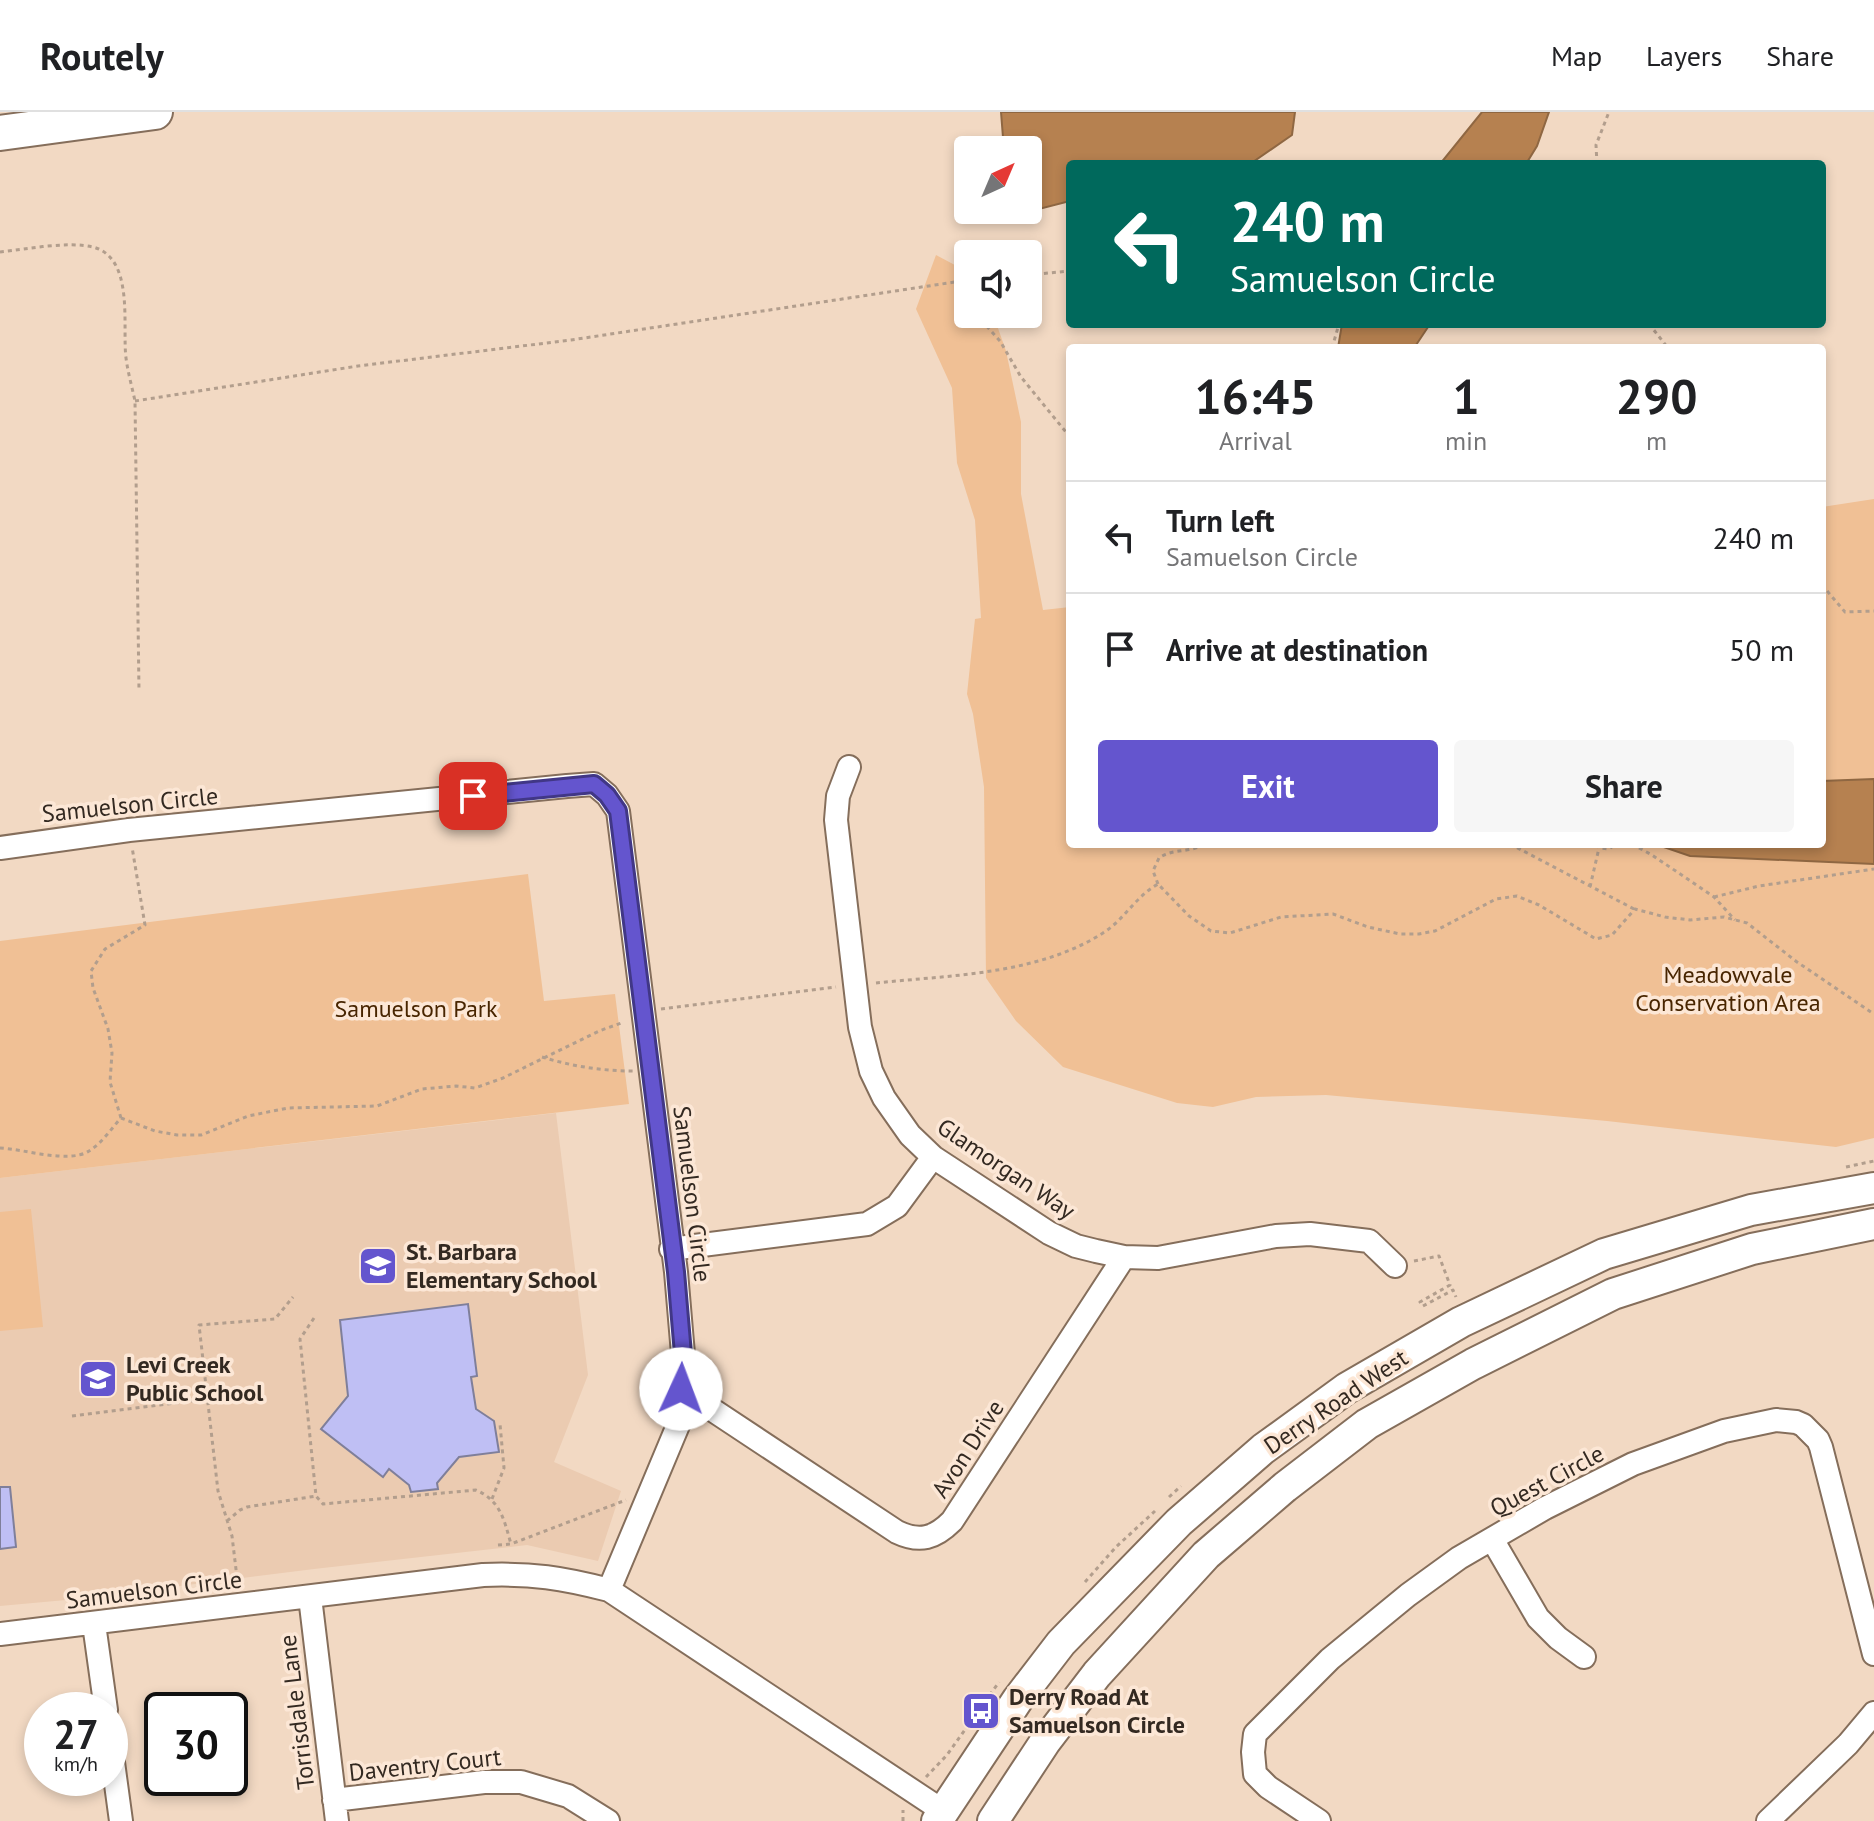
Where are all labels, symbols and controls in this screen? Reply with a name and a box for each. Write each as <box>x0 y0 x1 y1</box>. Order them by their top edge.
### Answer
text: Routely <box>40 31 164 80</box>
text: Map <box>1551 37 1602 74</box>
text: Layers <box>1646 37 1722 74</box>
text: Share <box>1766 37 1834 74</box>
north arrow <box>954 136 1042 224</box>
map controls <box>954 136 1042 328</box>
text: 240 m <box>1230 185 1385 257</box>
icon: left <box>1098 192 1202 296</box>
button: sound <box>954 240 1042 328</box>
text: Samuelson Circle <box>1230 255 1496 302</box>
text: 16:45 <box>1195 365 1316 427</box>
text: 1 <box>1452 365 1480 427</box>
text: 290 <box>1616 365 1697 427</box>
text: Arrival <box>1219 424 1292 457</box>
text: min <box>1445 424 1487 457</box>
text: m <box>1646 424 1667 457</box>
text: Turn left <box>1166 501 1274 540</box>
icon: left <box>1098 515 1142 559</box>
text: 240 m <box>1713 518 1794 557</box>
text: Samuelson Circle <box>1166 540 1358 573</box>
icon: arrive <box>1098 627 1142 671</box>
text: Arrive at destination <box>1166 630 1428 669</box>
text: 50 m <box>1729 630 1794 669</box>
button: Exit <box>1098 740 1438 832</box>
button: Share <box>1454 740 1794 832</box>
pin <box>439 762 507 830</box>
icon: arrive <box>451 774 495 818</box>
street label: Samuelson Circle <box>40 780 220 829</box>
park label: Meadowvale Conservation Area <box>1635 959 1821 1018</box>
park label: Samuelson Park <box>335 993 498 1024</box>
street label: Samuelson Circle <box>666 1104 719 1284</box>
street label: Glamorgan Way <box>931 1111 1081 1226</box>
place label: St. Barbara Elementary School <box>406 1236 598 1295</box>
school or university icon: St. Barbara Elementary School <box>357 1245 399 1287</box>
street label: Derry Road West <box>1258 1342 1414 1461</box>
position arrow <box>639 1347 723 1431</box>
place label: Levi Creek Public School <box>126 1349 264 1408</box>
school or university icon: Levi Creek Public School <box>77 1358 119 1400</box>
street label: Avon Drive <box>924 1394 1011 1504</box>
street label: Quest Circle <box>1485 1438 1609 1523</box>
street label: Samuelson Circle <box>64 1563 244 1616</box>
street label: Torrisdale Lane <box>272 1633 321 1791</box>
place label: Derry Road At Samuelson Circle <box>1009 1681 1185 1740</box>
bus stop icon: Derry Road At Samuelson Circle <box>960 1690 1002 1732</box>
speed limit sign: 30 <box>144 1692 248 1796</box>
text: 27 <box>53 1708 99 1760</box>
street label: Daventry Court <box>347 1741 503 1788</box>
text: km/h <box>54 1751 98 1777</box>

